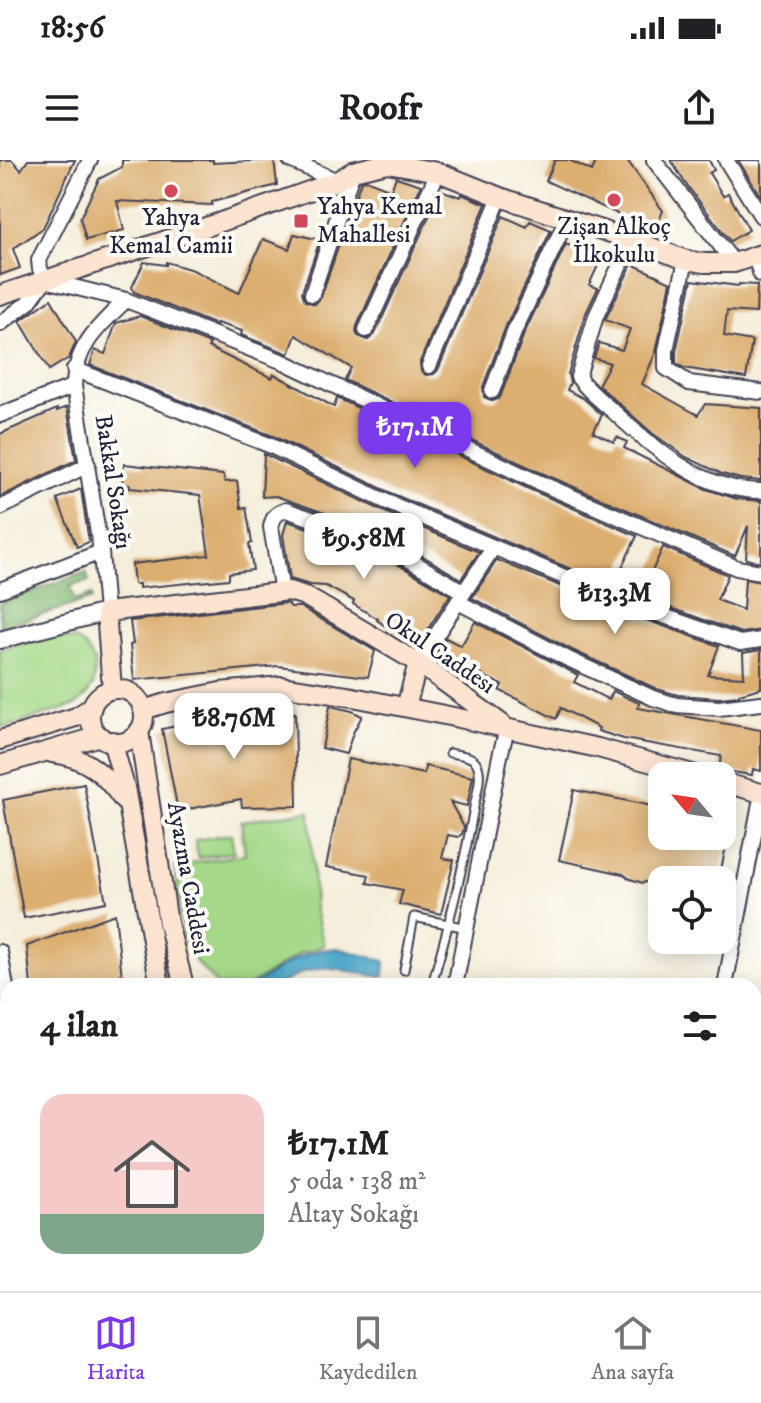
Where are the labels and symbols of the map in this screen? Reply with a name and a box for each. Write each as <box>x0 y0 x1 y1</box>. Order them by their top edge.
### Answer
marker: Yahya Kemal Camii <box>162 182 180 200</box>
marker: Zişan Alkoç İlkokulu <box>605 191 623 209</box>
place label: Yahya Kemal Mahallesi <box>317 192 443 250</box>
place label: Yahya Kemal Camii <box>109 203 233 261</box>
marker: Yahya Kemal Mahallesi <box>292 212 310 230</box>
place label: Zişan Alkoç İlkokulu <box>557 212 671 270</box>
pin: ₺17.1M <box>350 402 480 470</box>
street label: Bakkal Sokağı <box>88 413 138 551</box>
pin: ₺9.58M <box>299 513 429 581</box>
pin: ₺13.3M <box>550 568 680 636</box>
street label: Okul Caddesı <box>379 605 501 701</box>
pin: ₺8.76M <box>169 693 299 761</box>
north arrow <box>648 762 736 850</box>
street label: Ayazma Caddesi <box>160 799 216 957</box>

